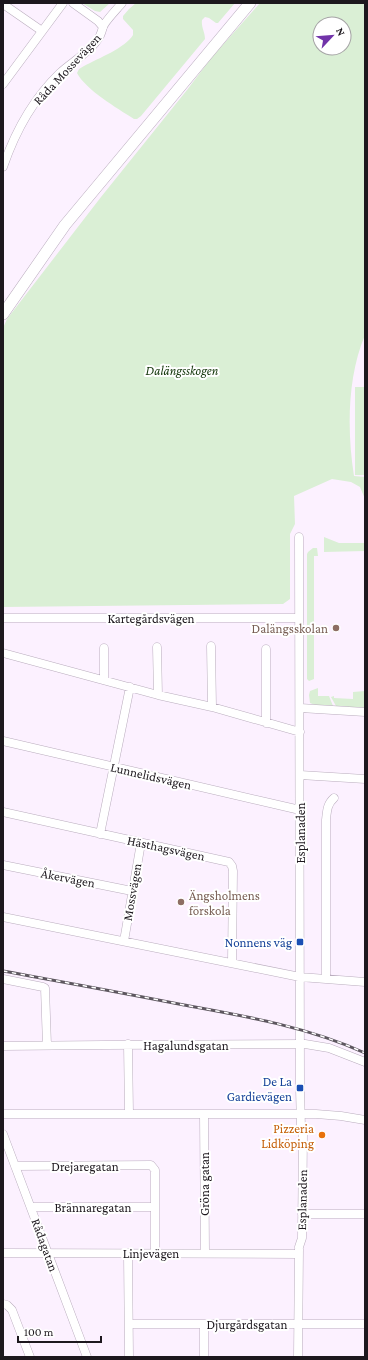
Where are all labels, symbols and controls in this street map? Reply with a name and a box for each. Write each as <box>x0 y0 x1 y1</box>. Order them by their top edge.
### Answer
north arrow <box>312 16 352 56</box>
text: N <box>334 26 348 38</box>
street label: Råda Mossevägen <box>30 30 104 108</box>
park label: Dalängsskogen <box>146 363 219 378</box>
street label: Kartegårdsvägen <box>107 611 195 626</box>
place label: Dalängsskolan <box>251 621 328 636</box>
marker: Dalängsskolan <box>331 623 341 633</box>
street label: Lunnelidsvägen <box>109 759 193 793</box>
street label: Esplanaden <box>293 803 308 863</box>
street label: Hästhagsvägen <box>126 832 206 864</box>
street label: Mossvägen <box>120 862 144 922</box>
street label: Åkervägen <box>40 865 96 891</box>
place label: Ängsholmens förskola <box>189 888 260 918</box>
marker: Ängsholmens förskola <box>176 897 186 907</box>
place label: Nonnens väg <box>225 935 293 950</box>
marker: Nonnens väg <box>295 937 305 947</box>
street label: Hagalundsgatan <box>143 1038 229 1053</box>
place label: De La Gardievägen <box>227 1074 292 1104</box>
marker: De La Gardievägen <box>295 1083 305 1093</box>
place label: Pizzeria Lidköping <box>261 1121 315 1151</box>
marker: Pizzeria Lidköping <box>317 1130 327 1140</box>
street label: Gröna gatan <box>197 1152 212 1216</box>
street label: Drejaregatan <box>51 1159 119 1175</box>
street label: Esplanaden <box>294 1169 310 1231</box>
street label: Brännaregatan <box>54 1200 132 1215</box>
street label: Rådagatan <box>28 1216 62 1274</box>
street label: Linjevägen <box>123 1246 179 1262</box>
street label: Djurgårdsgatan <box>206 1317 288 1333</box>
scale bar <box>18 1318 101 1344</box>
text: 100 m <box>24 1325 54 1339</box>

